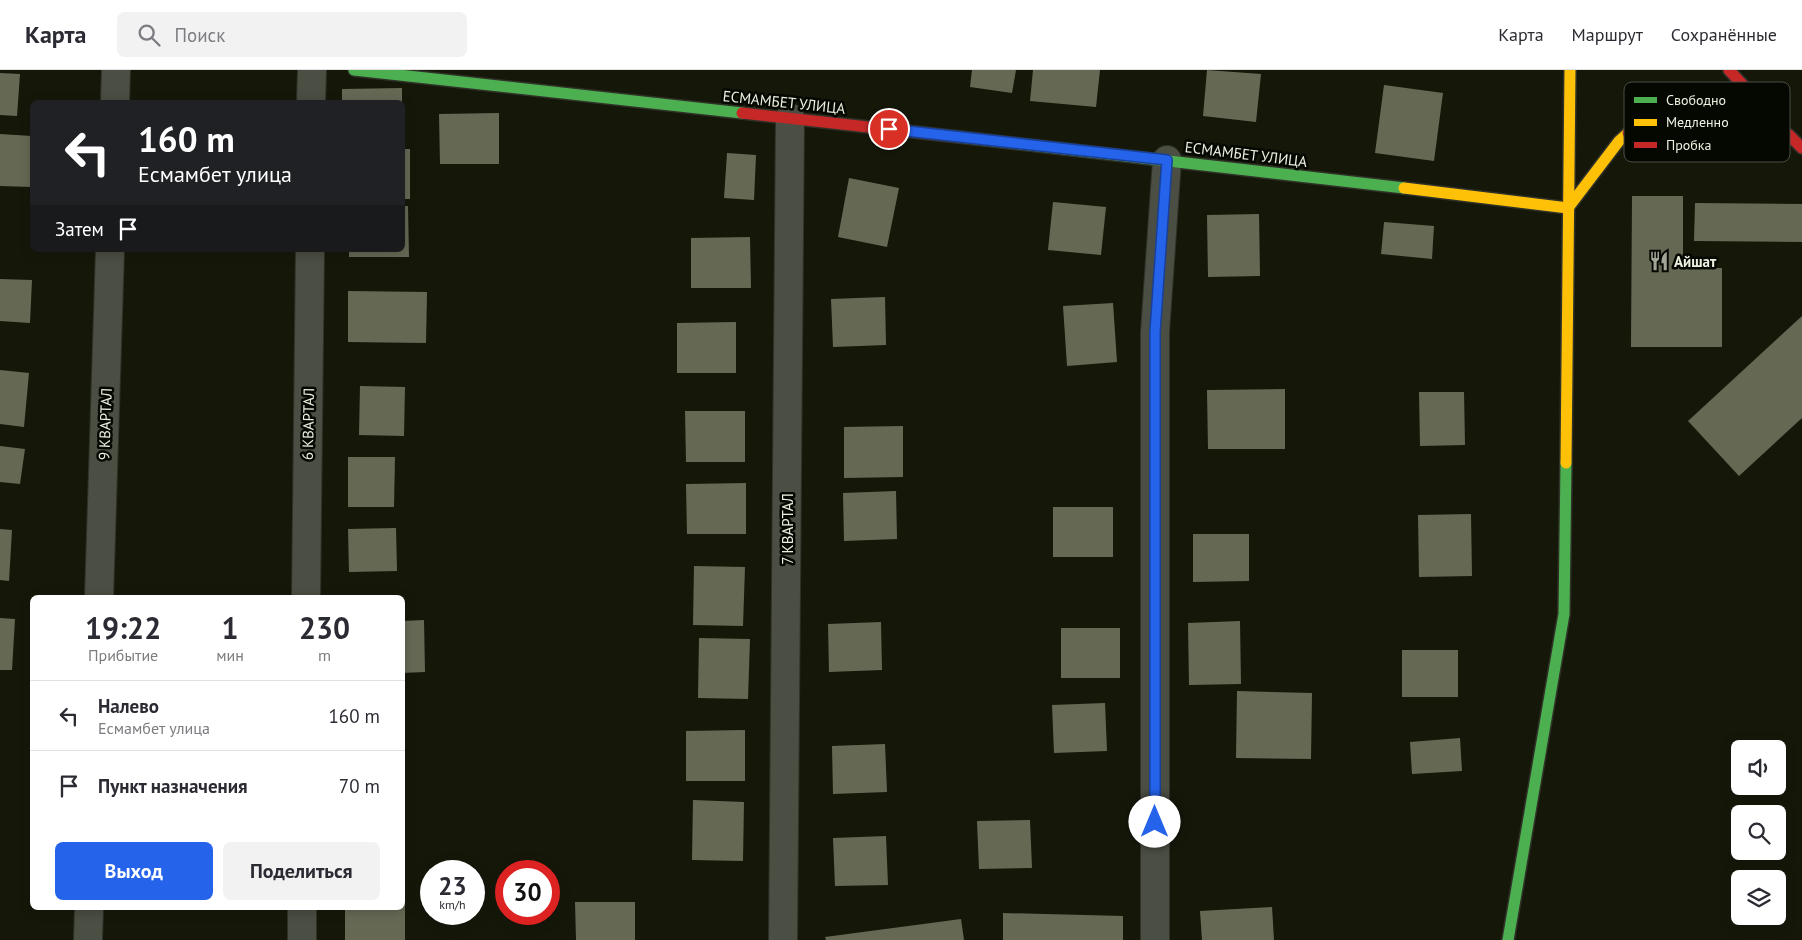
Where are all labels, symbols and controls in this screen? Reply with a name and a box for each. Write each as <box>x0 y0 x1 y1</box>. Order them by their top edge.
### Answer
search box <box>117 12 467 57</box>
text: Карта <box>25 19 87 50</box>
icon: search <box>135 21 163 49</box>
text: Поиск <box>175 23 225 47</box>
text: Карта <box>1498 23 1544 46</box>
text: Маршрут <box>1572 23 1643 46</box>
text: Сохранённые <box>1671 23 1777 46</box>
legend <box>1624 82 1790 162</box>
street label: ЕСМАМБЕТ УЛИЦА <box>722 86 846 118</box>
text: Свободно <box>1666 91 1726 109</box>
pin <box>868 108 910 150</box>
text: Медленно <box>1666 113 1729 131</box>
icon: arrive <box>875 115 903 143</box>
text: 160 m <box>138 116 235 162</box>
icon: left <box>55 120 120 185</box>
text: Пробка <box>1666 136 1711 154</box>
street label: ЕСМАМБЕТ УЛИЦА <box>1184 137 1309 171</box>
text: Есмамбет улица <box>138 160 292 188</box>
icon: arrive <box>114 215 142 243</box>
text: Затем <box>55 217 104 241</box>
restaurant icon: Айшат <box>1648 250 1670 272</box>
place label: Айшат <box>1674 252 1717 271</box>
street label: 9 КВАРТАЛ <box>94 387 116 461</box>
street label: 6 КВАРТАЛ <box>298 388 318 460</box>
street label: 7 КВАРТАЛ <box>778 493 797 565</box>
text: 19:22 <box>85 608 161 647</box>
text: 1 <box>222 608 239 647</box>
text: 230 <box>299 608 350 647</box>
text: Прибытие <box>88 645 158 665</box>
text: мин <box>216 645 244 665</box>
text: m <box>318 645 331 665</box>
text: Налево <box>98 694 159 718</box>
icon: left <box>55 702 83 730</box>
text: 160 m <box>328 704 380 728</box>
text: Есмамбет улица <box>98 718 210 738</box>
map controls <box>1731 740 1786 925</box>
button: sound <box>1731 740 1786 795</box>
icon: arrive <box>55 772 83 800</box>
text: Пункт назначения <box>98 774 248 798</box>
text: 70 m <box>339 774 380 798</box>
position arrow <box>1128 795 1180 847</box>
button: search <box>1731 805 1786 860</box>
button: Выход <box>55 842 213 900</box>
button: Поделиться <box>223 842 380 900</box>
speed limit sign: 30 <box>495 860 560 925</box>
text: 23 <box>438 870 467 902</box>
button: layers <box>1731 870 1786 925</box>
text: km/h <box>439 897 466 912</box>

